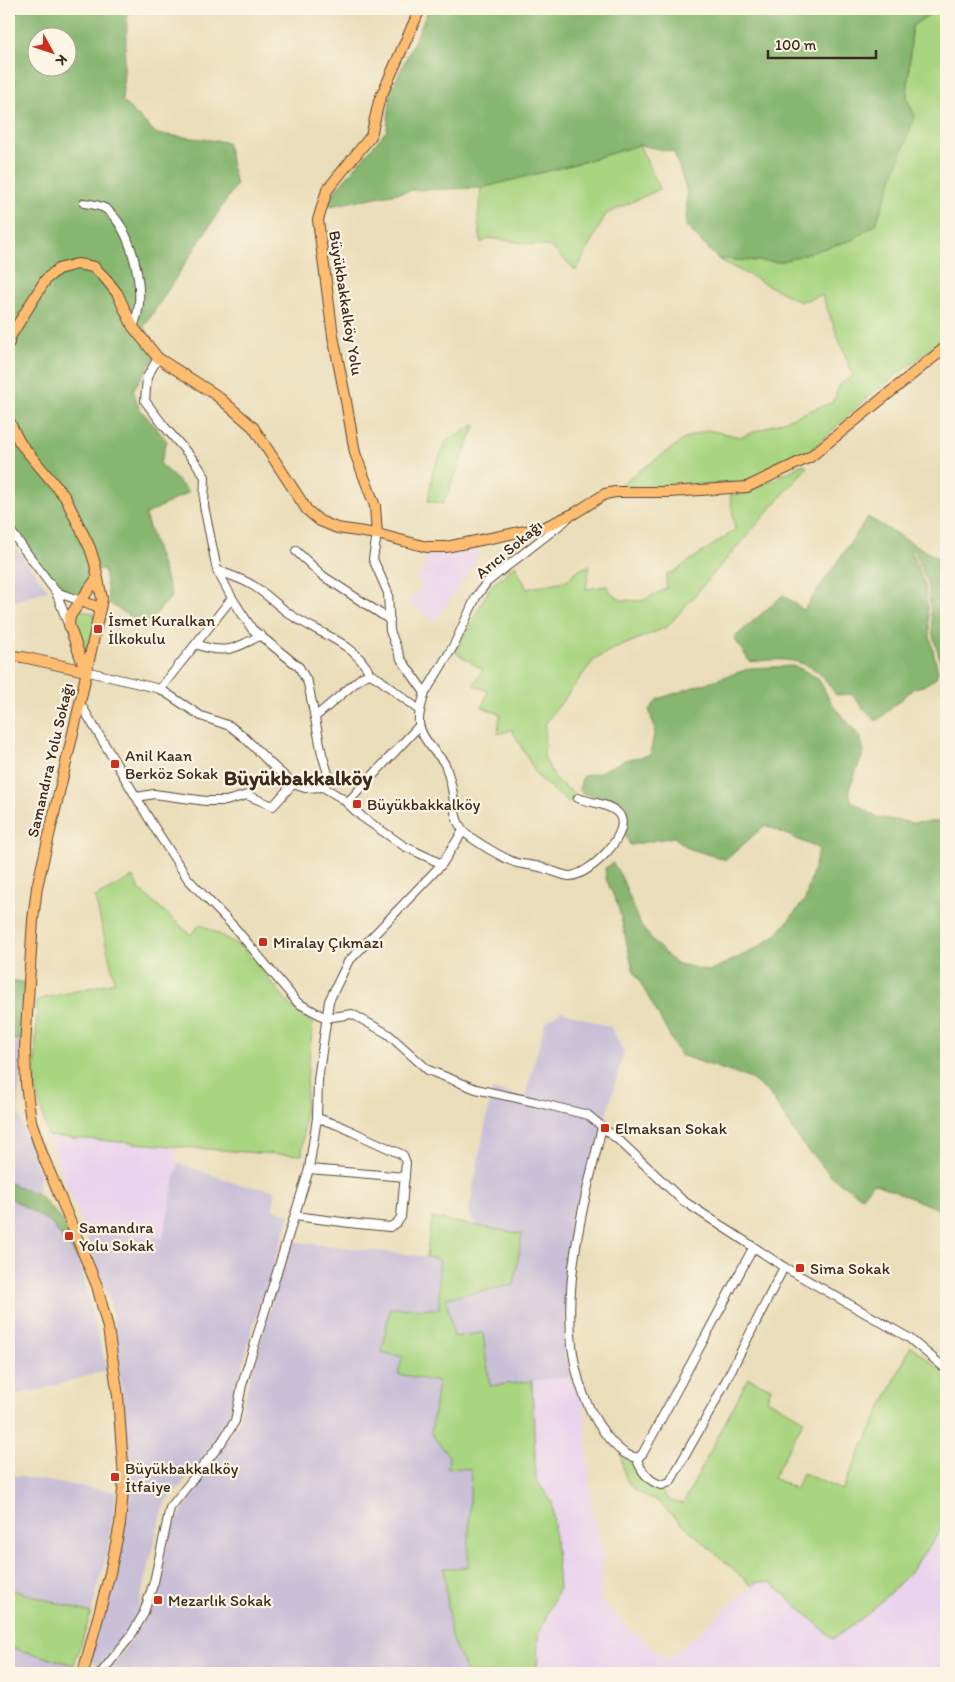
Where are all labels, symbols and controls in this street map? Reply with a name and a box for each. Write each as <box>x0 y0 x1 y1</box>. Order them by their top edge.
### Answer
north arrow <box>28 28 78 78</box>
scale bar <box>768 28 875 60</box>
text: 100 m <box>775 36 817 54</box>
text: K <box>52 51 71 70</box>
street label: Büyükbakkalköy Yolu <box>325 229 367 377</box>
street label: Arıcı Sokağı <box>472 516 546 582</box>
place label: İsmet Kuralkan İlkokulu <box>108 611 215 648</box>
marker: İsmet Kuralkan İlkokulu <box>92 623 104 635</box>
street label: Samandıra Yolu Sokağı <box>23 681 77 839</box>
place label: Anil Kaan Berköz Sokak <box>125 746 218 783</box>
marker: Anil Kaan Berköz Sokak <box>109 758 121 770</box>
district label: Büyükbakkalköy <box>224 765 372 791</box>
place label: Büyükbakkalköy <box>367 795 481 814</box>
marker: Büyükbakkalköy <box>351 798 363 810</box>
place label: Miralay Çıkmazı <box>273 933 383 952</box>
marker: Miralay Çıkmazı <box>257 936 269 948</box>
place label: Elmaksan Sokak <box>615 1119 728 1138</box>
marker: Elmaksan Sokak <box>599 1122 611 1134</box>
place label: Samandıra Yolu Sokak <box>79 1218 155 1255</box>
marker: Samandıra Yolu Sokak <box>63 1230 75 1242</box>
place label: Sima Sokak <box>810 1259 891 1278</box>
marker: Sima Sokak <box>794 1262 806 1274</box>
place label: Büyükbakkalköy İtfaiye <box>125 1459 239 1496</box>
marker: Büyükbakkalköy İtfaiye <box>109 1471 121 1483</box>
place label: Mezarlık Sokak <box>168 1591 272 1610</box>
marker: Mezarlık Sokak <box>152 1594 164 1606</box>

